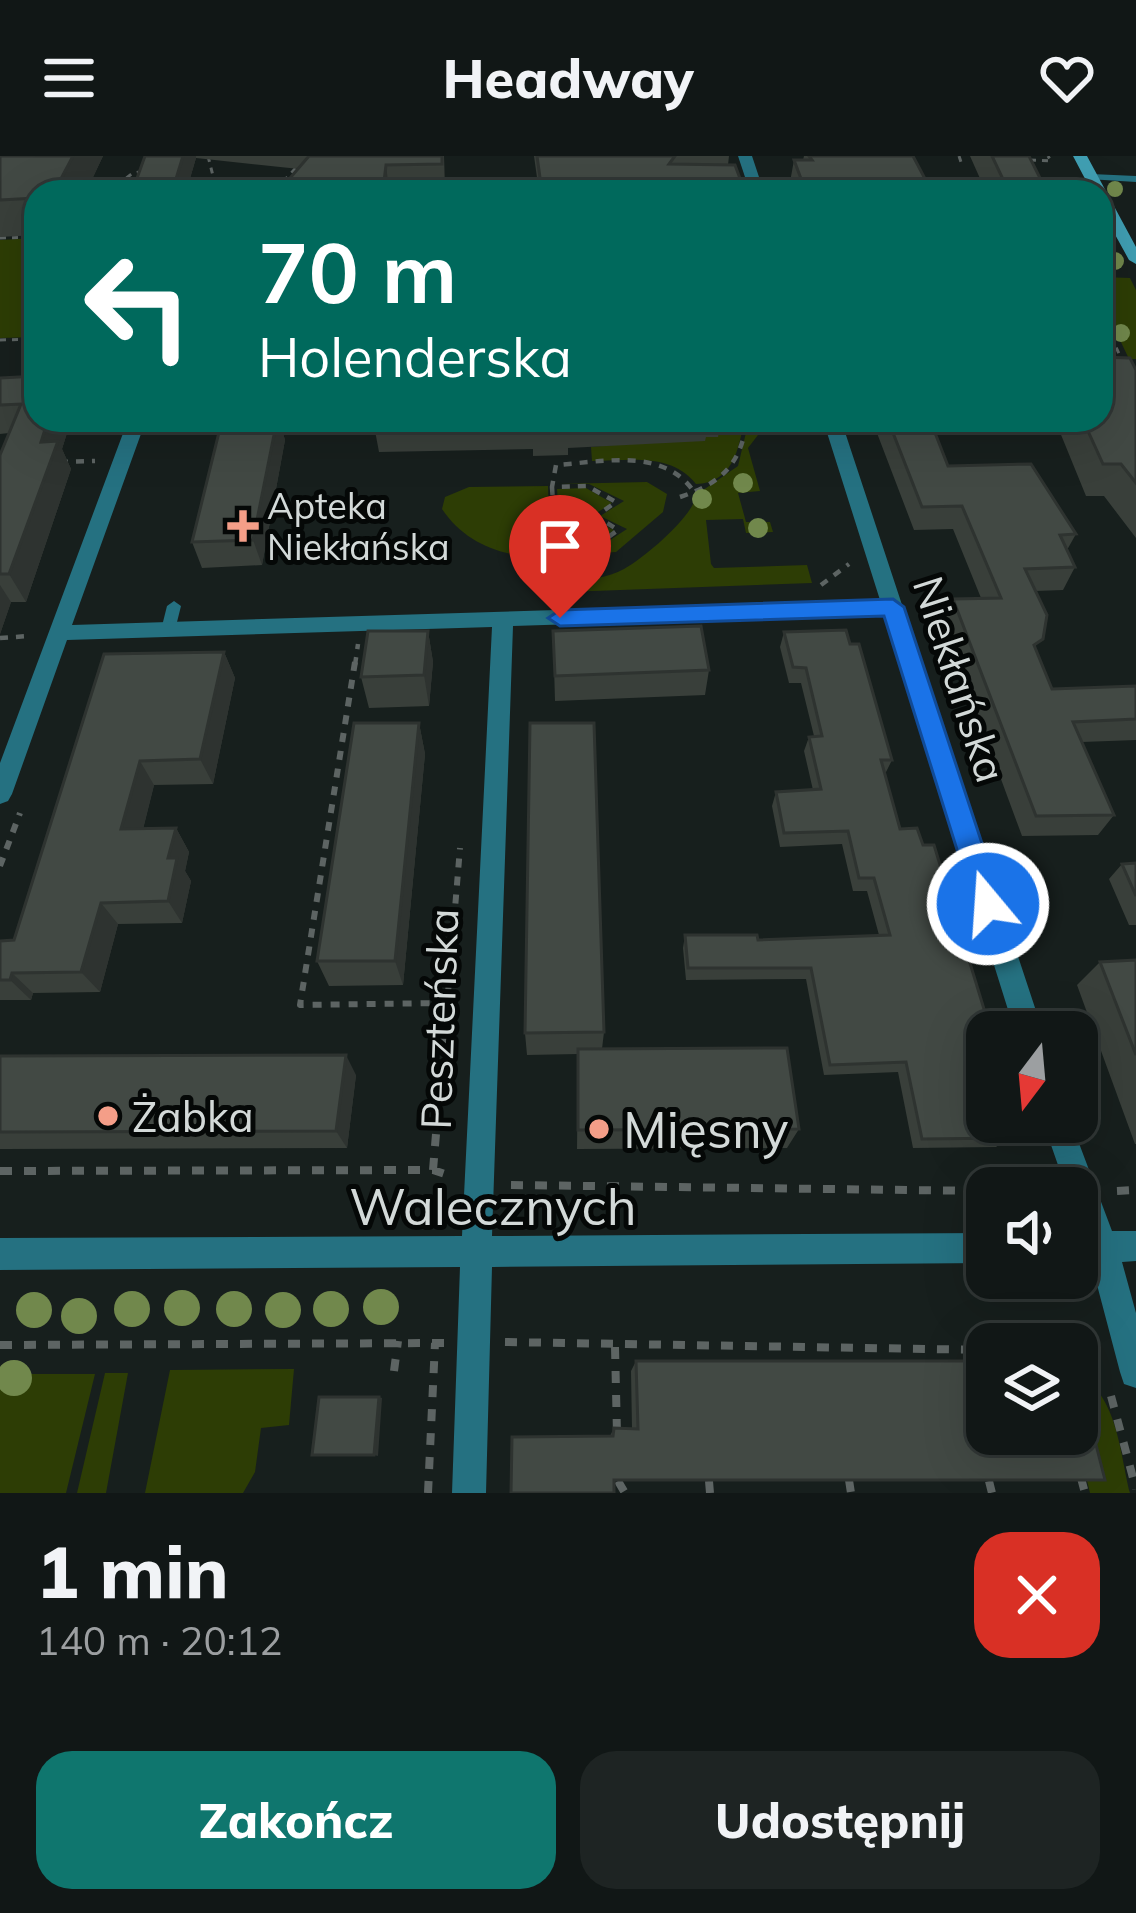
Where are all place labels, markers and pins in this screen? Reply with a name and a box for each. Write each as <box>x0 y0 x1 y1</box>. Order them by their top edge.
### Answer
place label: Apteka Niekłańska <box>267 483 450 569</box>
pin <box>509 495 611 618</box>
marker: Apteka Niekłańska <box>230 513 256 539</box>
place label: Żabka <box>132 1090 254 1143</box>
place label: Mięsny <box>623 1097 789 1161</box>
marker: Żabka <box>95 1103 121 1129</box>
marker: Mięsny <box>586 1116 612 1142</box>

